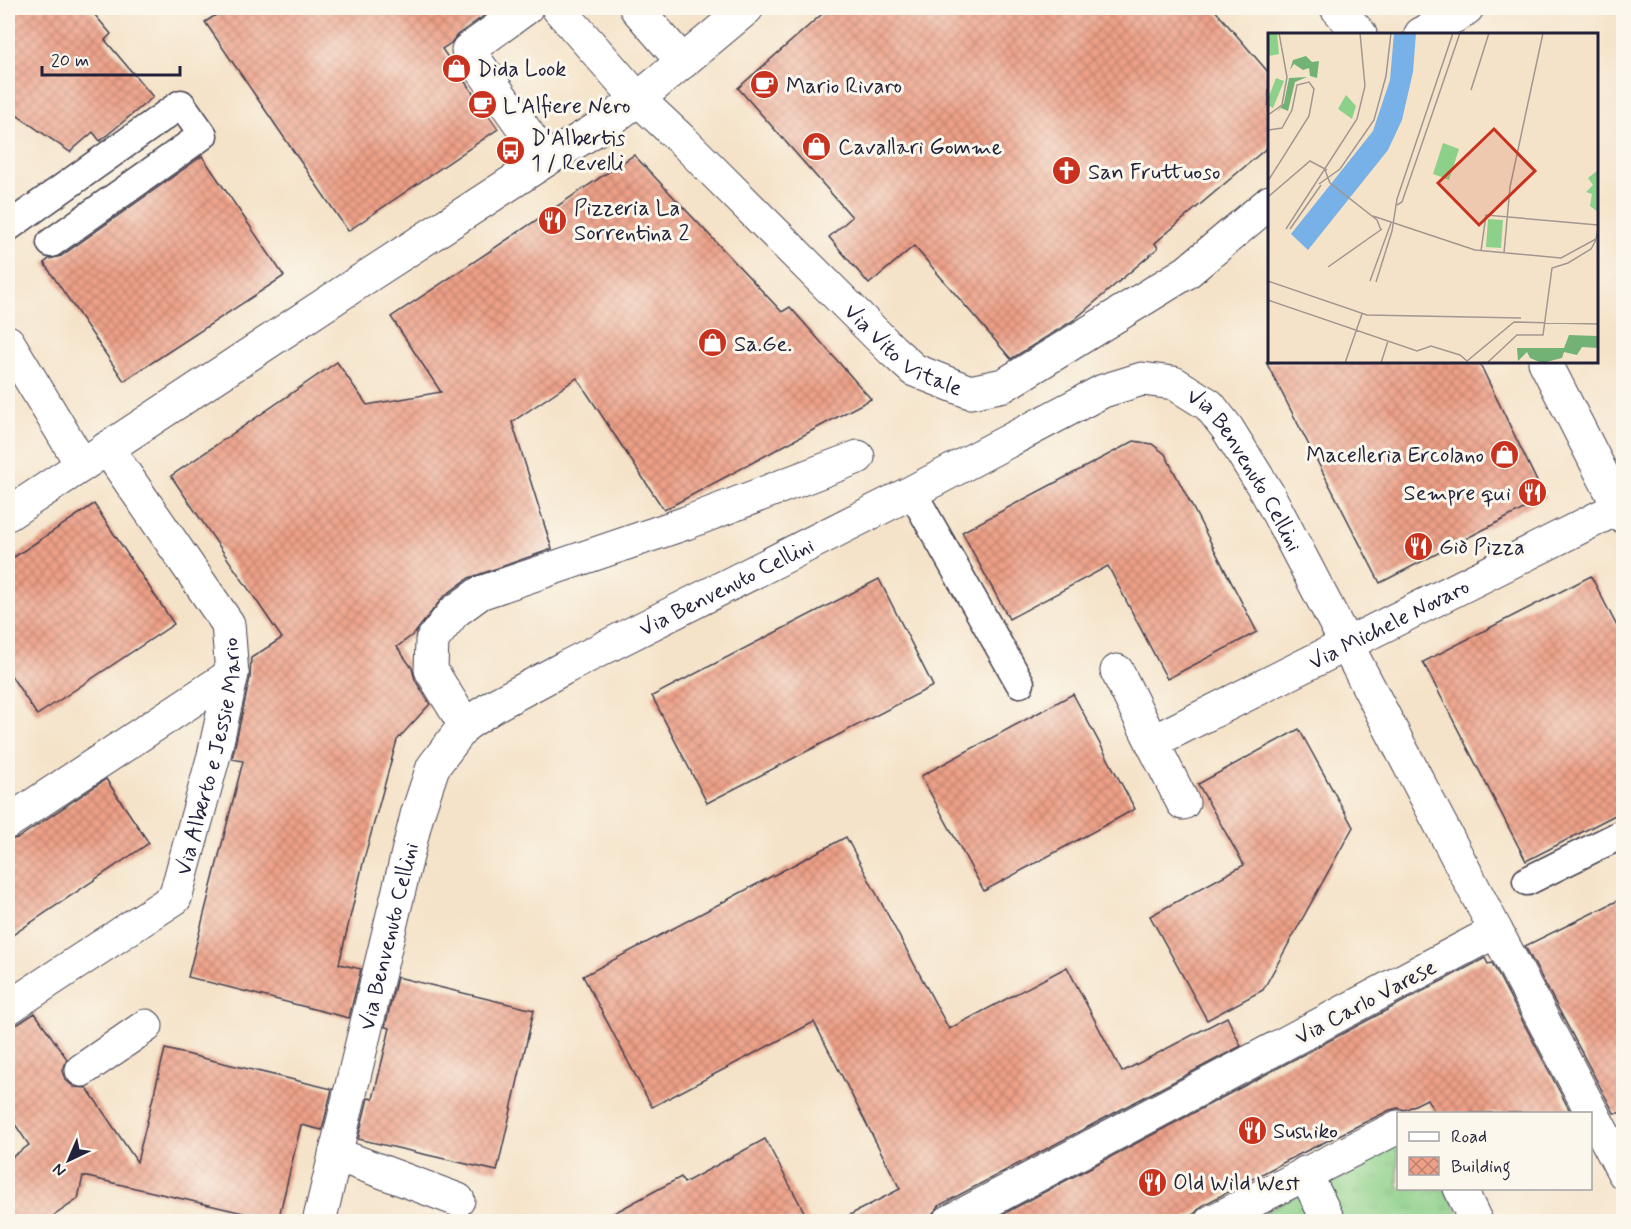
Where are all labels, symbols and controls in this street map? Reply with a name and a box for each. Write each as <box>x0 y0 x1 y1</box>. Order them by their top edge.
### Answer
inset map <box>1268 33 1598 363</box>
scale bar <box>42 39 180 77</box>
text: 20 m <box>51 49 89 73</box>
shop icon: Dida Look <box>440 52 472 84</box>
place label: Dida Look <box>477 56 566 84</box>
cafe icon: Mario Rivaro <box>749 69 781 101</box>
place label: Mario Rivaro <box>786 73 902 101</box>
cafe icon: L'Alfiere Nero <box>466 89 498 121</box>
place label: L'Alfiere Nero <box>503 93 630 121</box>
place label: D'Albertis 1 / Revelli <box>531 125 626 178</box>
shop icon: Cavallari Gomme <box>801 130 833 162</box>
bus stop icon: D'Albertis 1 / Revelli <box>494 134 526 166</box>
place label: Cavallari Gomme <box>838 134 1002 162</box>
church icon: San Fruttuoso <box>1051 155 1083 187</box>
place label: San Fruttuoso <box>1088 159 1220 187</box>
place label: Pizzeria La Sorrentina 2 <box>574 195 690 248</box>
restaurant icon: Pizzeria La Sorrentina 2 <box>537 204 569 236</box>
street label: Via Vito Vitale <box>837 298 966 404</box>
shop icon: Sa.Ge. <box>697 327 729 359</box>
place label: Sa.Ge. <box>734 331 792 359</box>
street label: Via Benvenuto Cellini <box>1181 383 1308 557</box>
shop icon: Macelleria Ercolano <box>1489 438 1521 470</box>
place label: Macelleria Ercolano <box>1306 442 1484 470</box>
restaurant icon: Sempre qui <box>1516 476 1548 508</box>
place label: Sempre qui <box>1403 480 1511 508</box>
restaurant icon: Giò Pizza <box>1402 530 1434 562</box>
street label: Via Benvenuto Cellini <box>635 532 819 644</box>
place label: Giò Pizza <box>1439 534 1525 562</box>
street label: Via Michele Novaro <box>1304 573 1474 677</box>
street label: Via Alberto e Jessie Mario <box>170 636 248 879</box>
street label: Via Benvenuto Cellini <box>354 840 426 1033</box>
street label: Via Carlo Varese <box>1290 954 1442 1052</box>
legend <box>1397 1112 1592 1190</box>
restaurant icon: Sushiko <box>1236 1114 1268 1146</box>
place label: Sushiko <box>1273 1118 1338 1146</box>
text: Road <box>1451 1125 1487 1149</box>
north arrow <box>39 1130 99 1190</box>
text: Building <box>1451 1155 1511 1181</box>
text: N <box>48 1158 71 1181</box>
restaurant icon: Old Wild West <box>1136 1166 1168 1198</box>
place label: Old Wild West <box>1173 1170 1300 1198</box>

